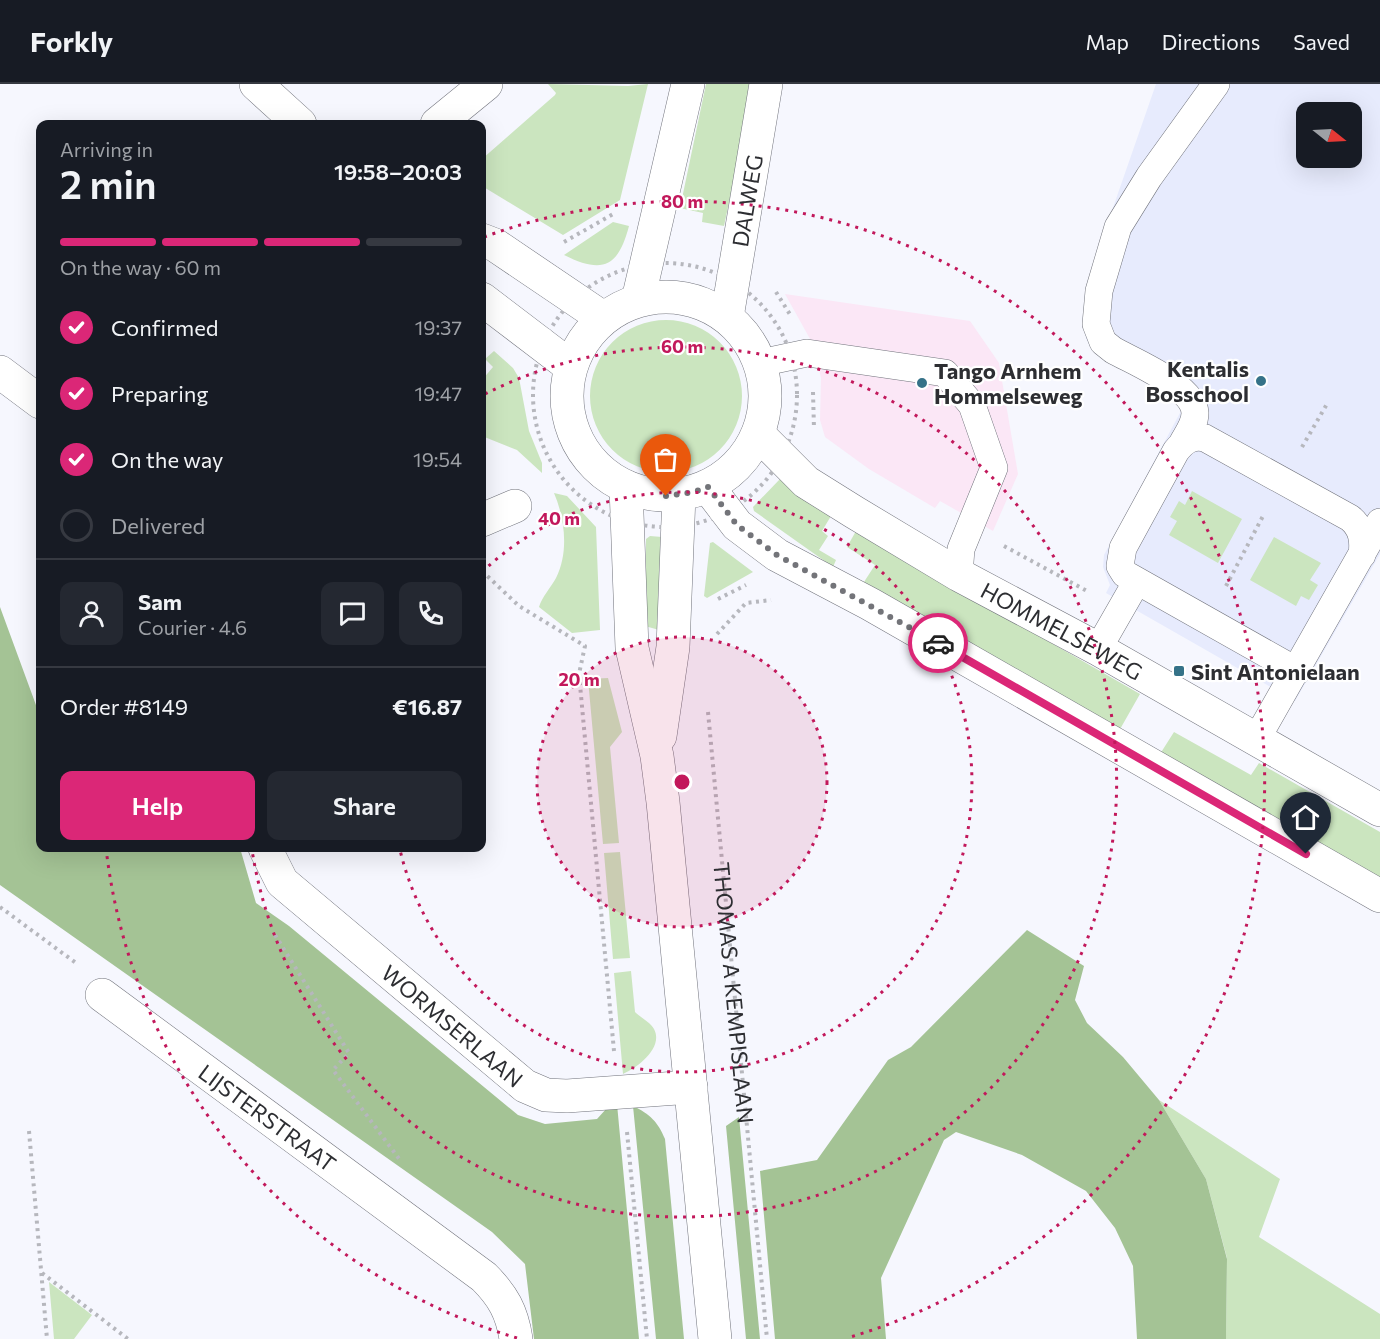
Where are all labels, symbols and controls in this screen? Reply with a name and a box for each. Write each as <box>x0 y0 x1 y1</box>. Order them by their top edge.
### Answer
text: Forkly <box>30 24 113 58</box>
text: Map <box>1086 29 1129 54</box>
text: Directions <box>1162 29 1260 54</box>
text: Saved <box>1293 29 1350 54</box>
north arrow <box>1296 102 1362 168</box>
map controls <box>1296 102 1362 168</box>
text: Arriving in <box>60 137 153 161</box>
street label: DALWEG <box>725 152 767 249</box>
text: 19:58–20:03 <box>334 158 462 185</box>
text: 2 min <box>60 159 157 207</box>
text: 80 m <box>661 190 703 212</box>
text: On the way · 60 m <box>60 255 221 279</box>
icon: check <box>60 311 93 344</box>
text: Confirmed <box>111 314 218 341</box>
text: 19:37 <box>415 315 462 339</box>
text: 60 m <box>661 335 703 357</box>
place label: Kentalis Bosschool <box>1145 355 1249 407</box>
place label: Tango Arnhem Hommelseweg <box>934 357 1083 409</box>
marker: Kentalis Bosschool <box>1254 374 1268 388</box>
marker: Tango Arnhem Hommelseweg <box>915 376 929 390</box>
icon: check <box>60 377 93 410</box>
text: Preparing <box>111 380 208 407</box>
text: 19:47 <box>414 381 462 405</box>
pin <box>640 434 691 496</box>
icon: check <box>60 443 93 476</box>
icon: bag <box>649 443 682 476</box>
text: On the way <box>111 446 223 473</box>
text: 19:54 <box>413 447 462 471</box>
text: 40 m <box>538 507 580 529</box>
text: Delivered <box>111 512 205 539</box>
street label: HOMMELSEWEG <box>977 576 1148 685</box>
button: person <box>60 582 123 645</box>
button: chat <box>321 582 384 645</box>
button: phone <box>399 582 462 645</box>
text: Sam <box>138 588 182 615</box>
courier <box>908 613 968 673</box>
text: Courier · 4.6 <box>138 615 247 639</box>
icon: car <box>922 627 955 660</box>
place label: Sint Antonielaan <box>1191 658 1360 685</box>
marker: Sint Antonielaan <box>1172 664 1186 678</box>
text: 20 m <box>558 668 600 690</box>
text: Order #8149 <box>60 693 188 720</box>
text: €16.87 <box>392 693 462 720</box>
button: Help <box>60 771 255 840</box>
button: Share <box>267 771 462 840</box>
centre of rings <box>672 772 692 792</box>
pin <box>1280 792 1331 854</box>
icon: home <box>1289 801 1322 834</box>
street label: THOMAS A KEMPISLAAN <box>709 861 760 1125</box>
street label: WORMSERLAAN <box>377 958 529 1092</box>
street label: LIJSTERSTRAAT <box>194 1058 342 1177</box>

